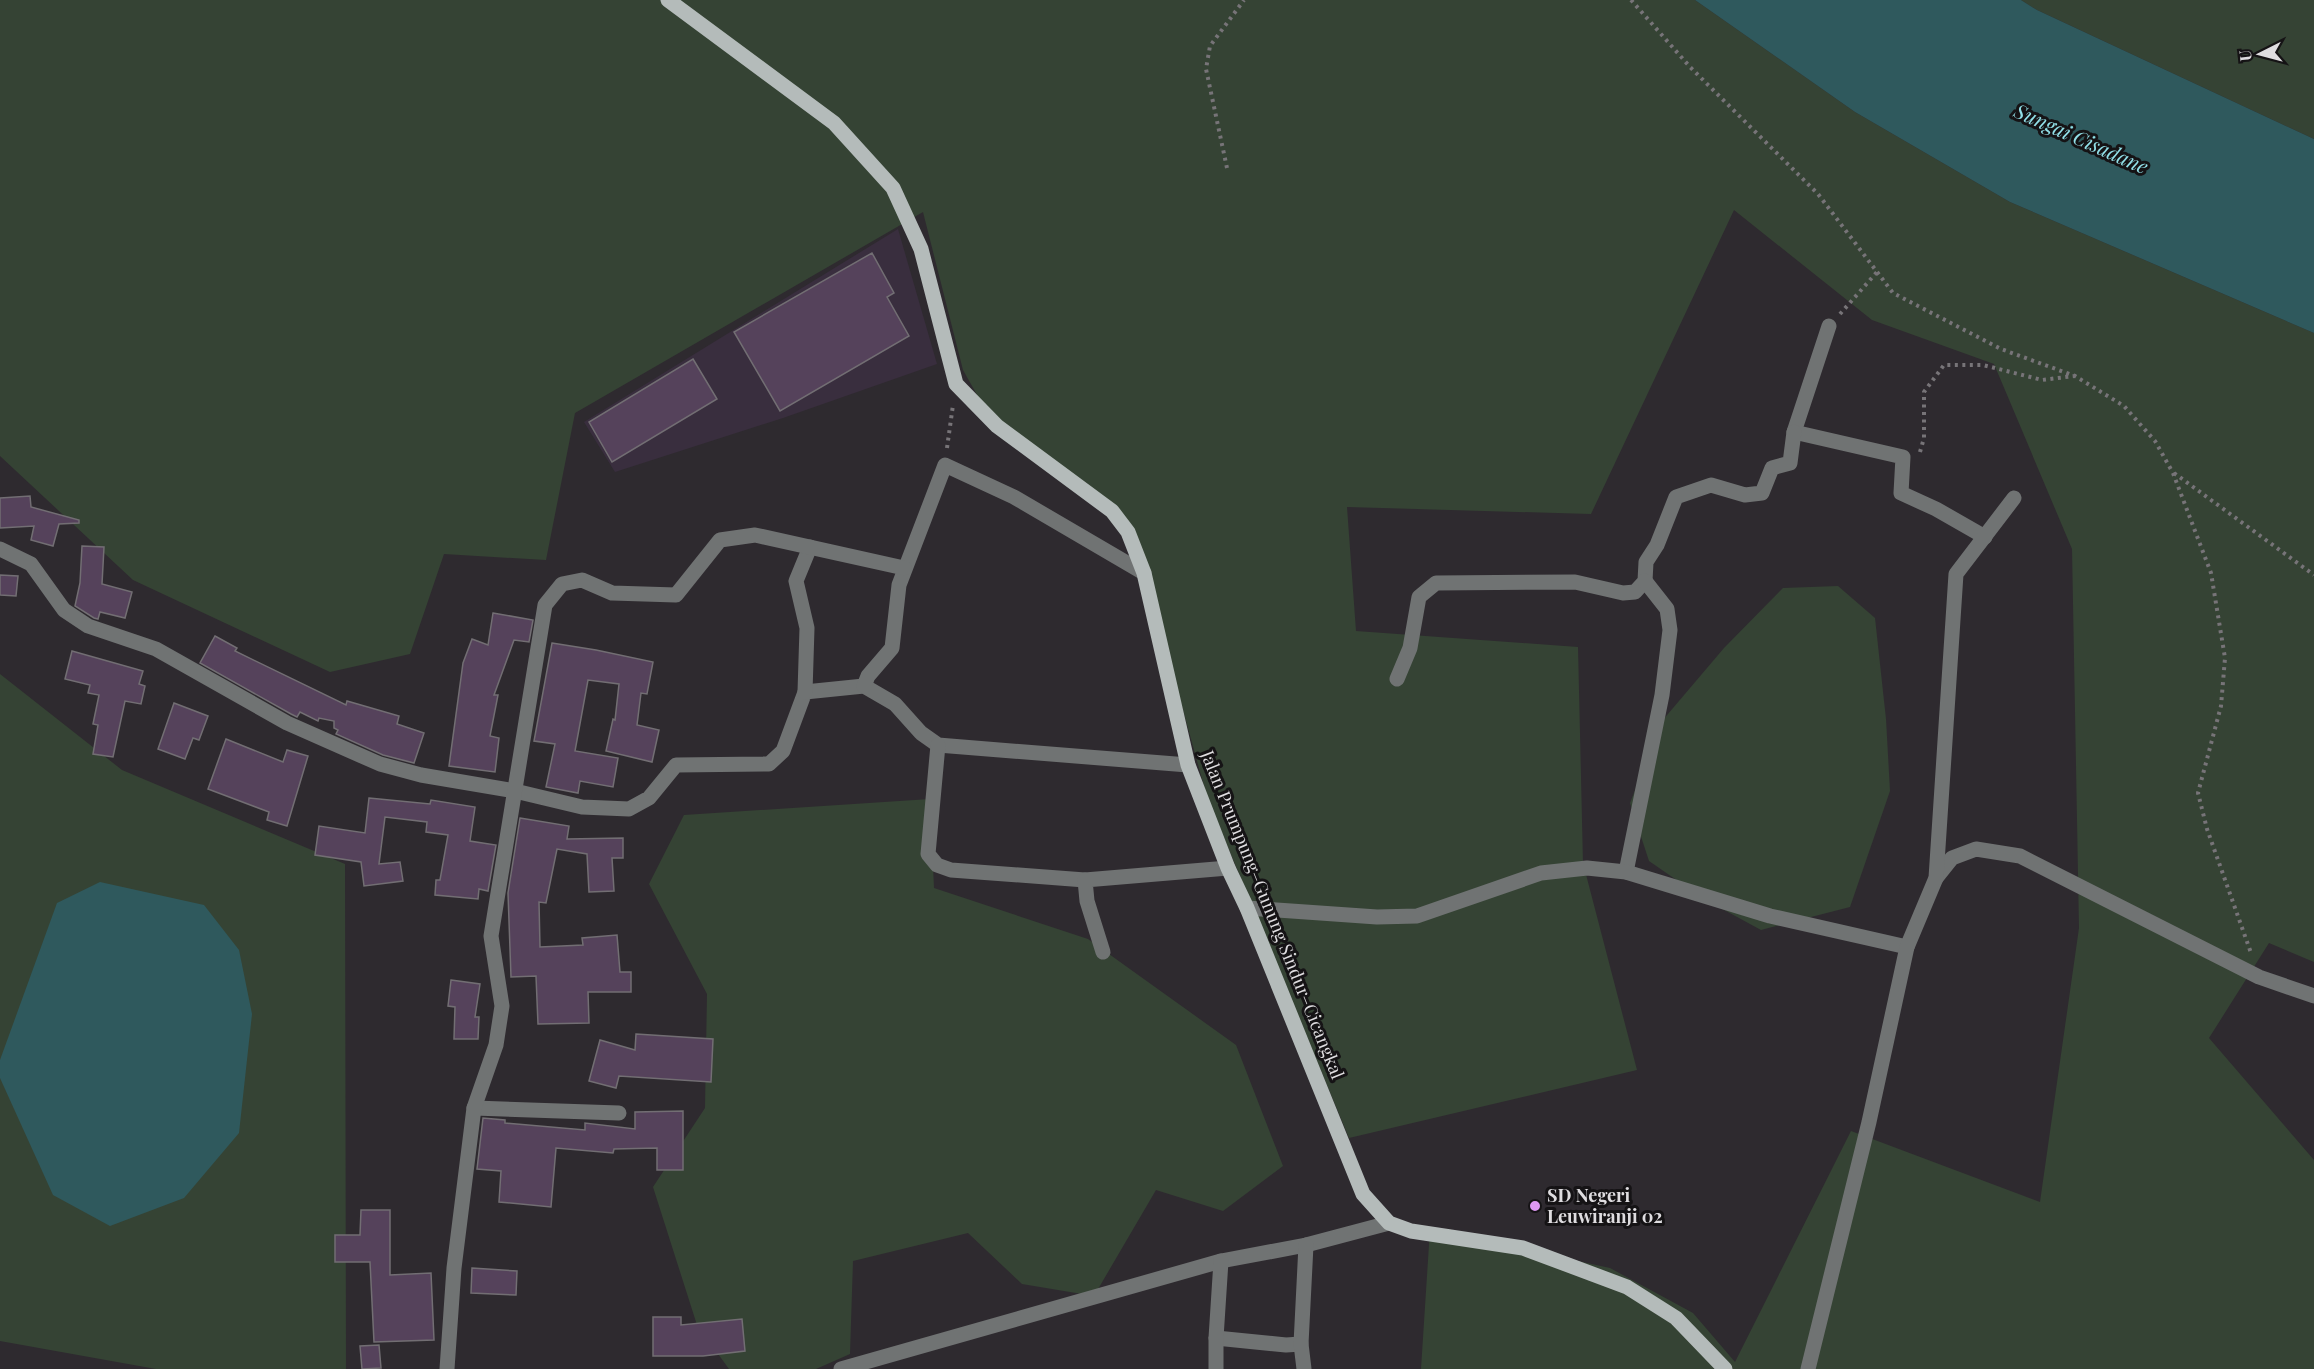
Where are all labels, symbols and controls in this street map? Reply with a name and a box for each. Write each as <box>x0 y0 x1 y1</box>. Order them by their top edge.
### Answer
north arrow <box>2230 24 2290 84</box>
text: U <box>2234 49 2256 62</box>
water label: Sungai Cisadane <box>2010 96 2153 179</box>
street label: Jalan Prumpung–Gunung Sindur–Cicangkal <box>1195 746 1350 1083</box>
place label: SD Negeri Leuwiranji 02 <box>1547 1183 1663 1228</box>
marker: SD Negeri Leuwiranji 02 <box>1528 1199 1542 1213</box>

